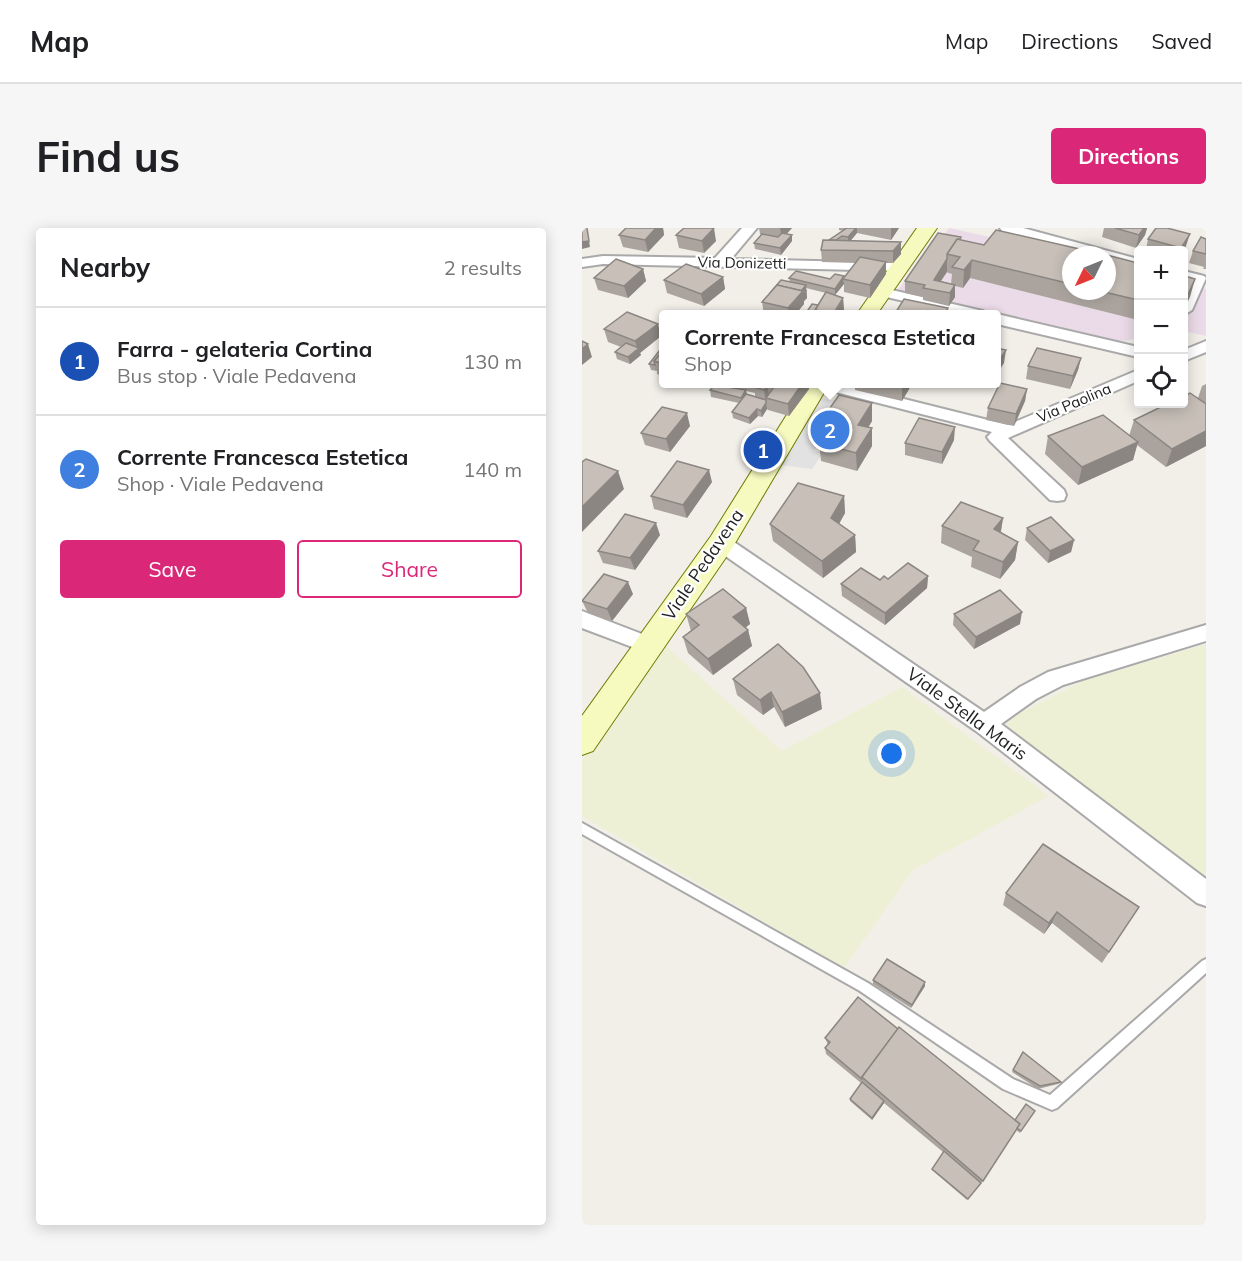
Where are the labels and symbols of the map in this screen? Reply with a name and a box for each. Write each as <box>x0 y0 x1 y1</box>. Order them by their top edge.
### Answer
north arrow <box>1062 246 1116 300</box>
street label: Via Donizetti <box>697 252 787 273</box>
street label: Via Paolina <box>1034 378 1114 427</box>
pin: 2 <box>810 408 850 452</box>
pin: 1 <box>744 428 783 472</box>
street label: Viale Pedavena <box>657 505 748 625</box>
street label: Viale Stella Maris <box>902 662 1032 765</box>
your location <box>877 739 906 768</box>

